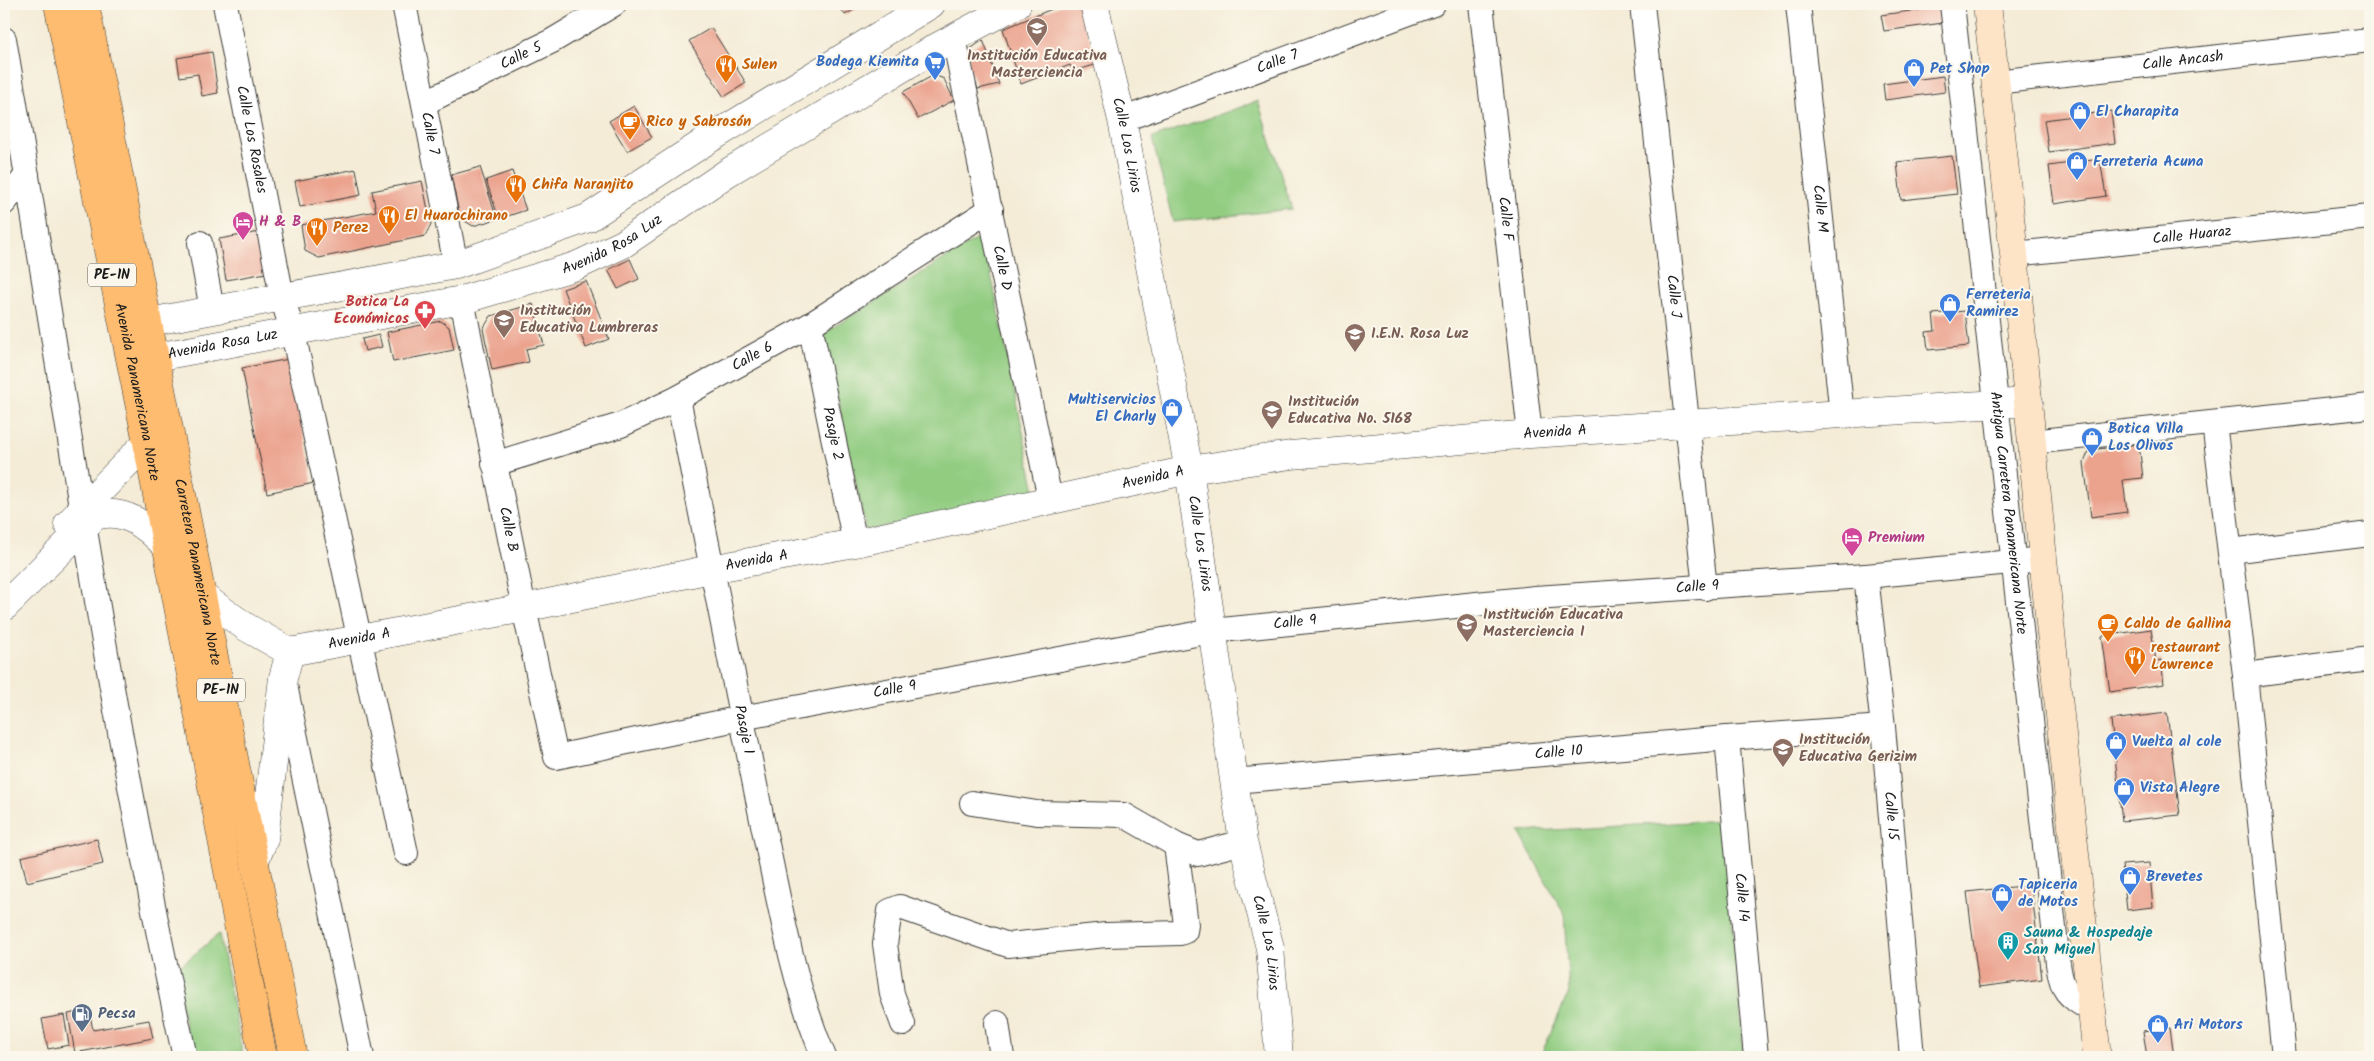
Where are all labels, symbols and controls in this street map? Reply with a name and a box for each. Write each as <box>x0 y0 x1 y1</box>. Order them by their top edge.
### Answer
school or university icon: Institución Educativa Masterciencia <box>1025 16 1049 47</box>
street label: Calle 5 <box>496 35 547 76</box>
street label: Calle 7 <box>1253 43 1303 81</box>
place label: Institución Educativa Masterciencia <box>967 44 1107 85</box>
street label: Calle Ancash <box>2141 45 2225 77</box>
place label: Bodega Kiemita <box>816 50 919 74</box>
supermarket icon: Bodega Kiemita <box>923 50 947 81</box>
restaurant icon: Sulen <box>714 53 738 84</box>
place label: Sulen <box>742 53 777 77</box>
shop icon: Pet Shop <box>1902 57 1926 88</box>
place label: Pet Shop <box>1930 57 1990 81</box>
street label: Calle Los Rosales <box>229 83 274 196</box>
street label: Calle Los Lirios <box>1105 95 1148 196</box>
shop icon: El Charapita <box>2068 100 2092 131</box>
place label: El Charapita <box>2096 100 2179 124</box>
street label: Calle 7 <box>414 110 446 158</box>
cafe icon: Rico y Sabrosón <box>618 110 642 141</box>
place label: Rico y Sabrosón <box>646 110 751 134</box>
shop icon: Ferreteria Acuna <box>2065 150 2089 181</box>
place label: Ferreteria Acuna <box>2093 150 2204 174</box>
restaurant icon: Chifa Naranjito <box>504 173 528 204</box>
place label: Chifa Naranjito <box>532 173 634 197</box>
street label: Calle M <box>1805 184 1834 234</box>
street label: Calle F <box>1491 195 1520 243</box>
restaurant icon: El Huarochirano <box>377 204 401 235</box>
place label: El Huarochirano <box>405 204 508 228</box>
street label: Avenida Rosa Luz <box>559 208 668 281</box>
hotel icon: H & B <box>231 210 255 241</box>
place label: H & B <box>259 210 301 234</box>
restaurant icon: Perez <box>305 216 329 247</box>
place label: Perez <box>333 216 369 240</box>
street label: Calle Huaraz <box>2151 219 2233 252</box>
street label: Calle D <box>985 243 1018 293</box>
road number: PE-1N <box>88 264 136 286</box>
street label: Calle J <box>1659 274 1688 320</box>
place label: Ferreteria Ramirez <box>1966 283 2031 324</box>
place label: Botica La Económicos <box>334 290 409 331</box>
shop icon: Ferreteria Ramirez <box>1938 292 1962 323</box>
pharmacy icon: Botica La Económicos <box>413 299 437 330</box>
place label: Institución Educativa Lumbreras <box>520 299 658 340</box>
street label: Avenida Panamericana Norte <box>107 301 166 483</box>
school or university icon: Institución Educativa Lumbreras <box>492 308 516 339</box>
street label: Avenida Rosa Luz <box>166 322 280 367</box>
school or university icon: I.E.N. Rosa Luz <box>1343 322 1367 353</box>
place label: I.E.N. Rosa Luz <box>1371 322 1469 346</box>
street label: Calle 6 <box>727 336 778 378</box>
place label: Multiservicios El Charly <box>1068 388 1156 429</box>
place label: Institución Educativa No. 5168 <box>1288 390 1412 431</box>
street label: Antigua Carretera Panamericana Norte <box>1983 390 2034 636</box>
shop icon: Multiservicios El Charly <box>1160 397 1184 428</box>
school or university icon: Institución Educativa No. 5168 <box>1260 399 1284 430</box>
street label: Pasaje 2 <box>815 405 850 463</box>
place label: Botica Villa Los Olivos <box>2108 417 2183 458</box>
street label: Avenida A <box>1522 418 1588 447</box>
shop icon: Botica Villa Los Olivos <box>2080 426 2104 457</box>
street label: Avenida A <box>1120 459 1187 496</box>
street label: Carretera Panamericana Norte <box>167 476 227 668</box>
street label: Calle Los Lirios <box>1181 494 1219 594</box>
street label: Calle B <box>492 505 524 554</box>
hotel icon: Premium <box>1840 526 1864 557</box>
place label: Premium <box>1868 526 1925 550</box>
street label: Avenida A <box>723 543 790 578</box>
street label: Calle 9 <box>1675 574 1721 601</box>
place label: Institución Educativa Masterciencia I <box>1483 603 1623 644</box>
street label: Calle 9 <box>1272 608 1318 637</box>
school or university icon: Institución Educativa Masterciencia I <box>1455 612 1479 643</box>
cafe icon: Caldo de Gallina <box>2096 612 2120 643</box>
place label: Caldo de Gallina <box>2124 612 2232 636</box>
street label: Avenida A <box>326 621 393 657</box>
place label: restaurant Lawrence <box>2151 636 2221 677</box>
restaurant icon: restaurant Lawrence <box>2123 645 2147 676</box>
street label: Calle 9 <box>871 674 919 705</box>
road number: PE-1N <box>197 678 245 702</box>
street label: Pasaje 1 <box>727 703 760 757</box>
place label: Institución Educativa Gerizim <box>1799 728 1917 769</box>
shop icon: Vuelta al cole <box>2104 730 2128 761</box>
place label: Vuelta al cole <box>2132 730 2222 754</box>
school or university icon: Institución Educativa Gerizim <box>1771 737 1795 768</box>
street label: Calle 10 <box>1534 739 1584 767</box>
shop icon: Vista Alegre <box>2112 776 2136 807</box>
place label: Vista Alegre <box>2140 776 2220 800</box>
street label: Calle 15 <box>1877 790 1905 842</box>
shop icon: Brevetes <box>2118 865 2142 896</box>
place label: Brevetes <box>2146 865 2203 889</box>
street label: Calle 14 <box>1727 872 1756 923</box>
place label: Tapiceria de Motos <box>2018 873 2078 914</box>
shop icon: Tapiceria de Motos <box>1990 882 2014 913</box>
street label: Calle Los Lirios <box>1245 892 1286 992</box>
place label: Sauna & Hospedaje San Miguel <box>2024 921 2153 962</box>
building icon: Sauna & Hospedaje San Miguel <box>1996 930 2020 961</box>
fuel station icon: Pecsa <box>70 1002 94 1033</box>
place label: Pecsa <box>98 1002 136 1026</box>
shop icon: Ari Motors <box>2146 1013 2170 1044</box>
place label: Ari Motors <box>2174 1013 2243 1037</box>

